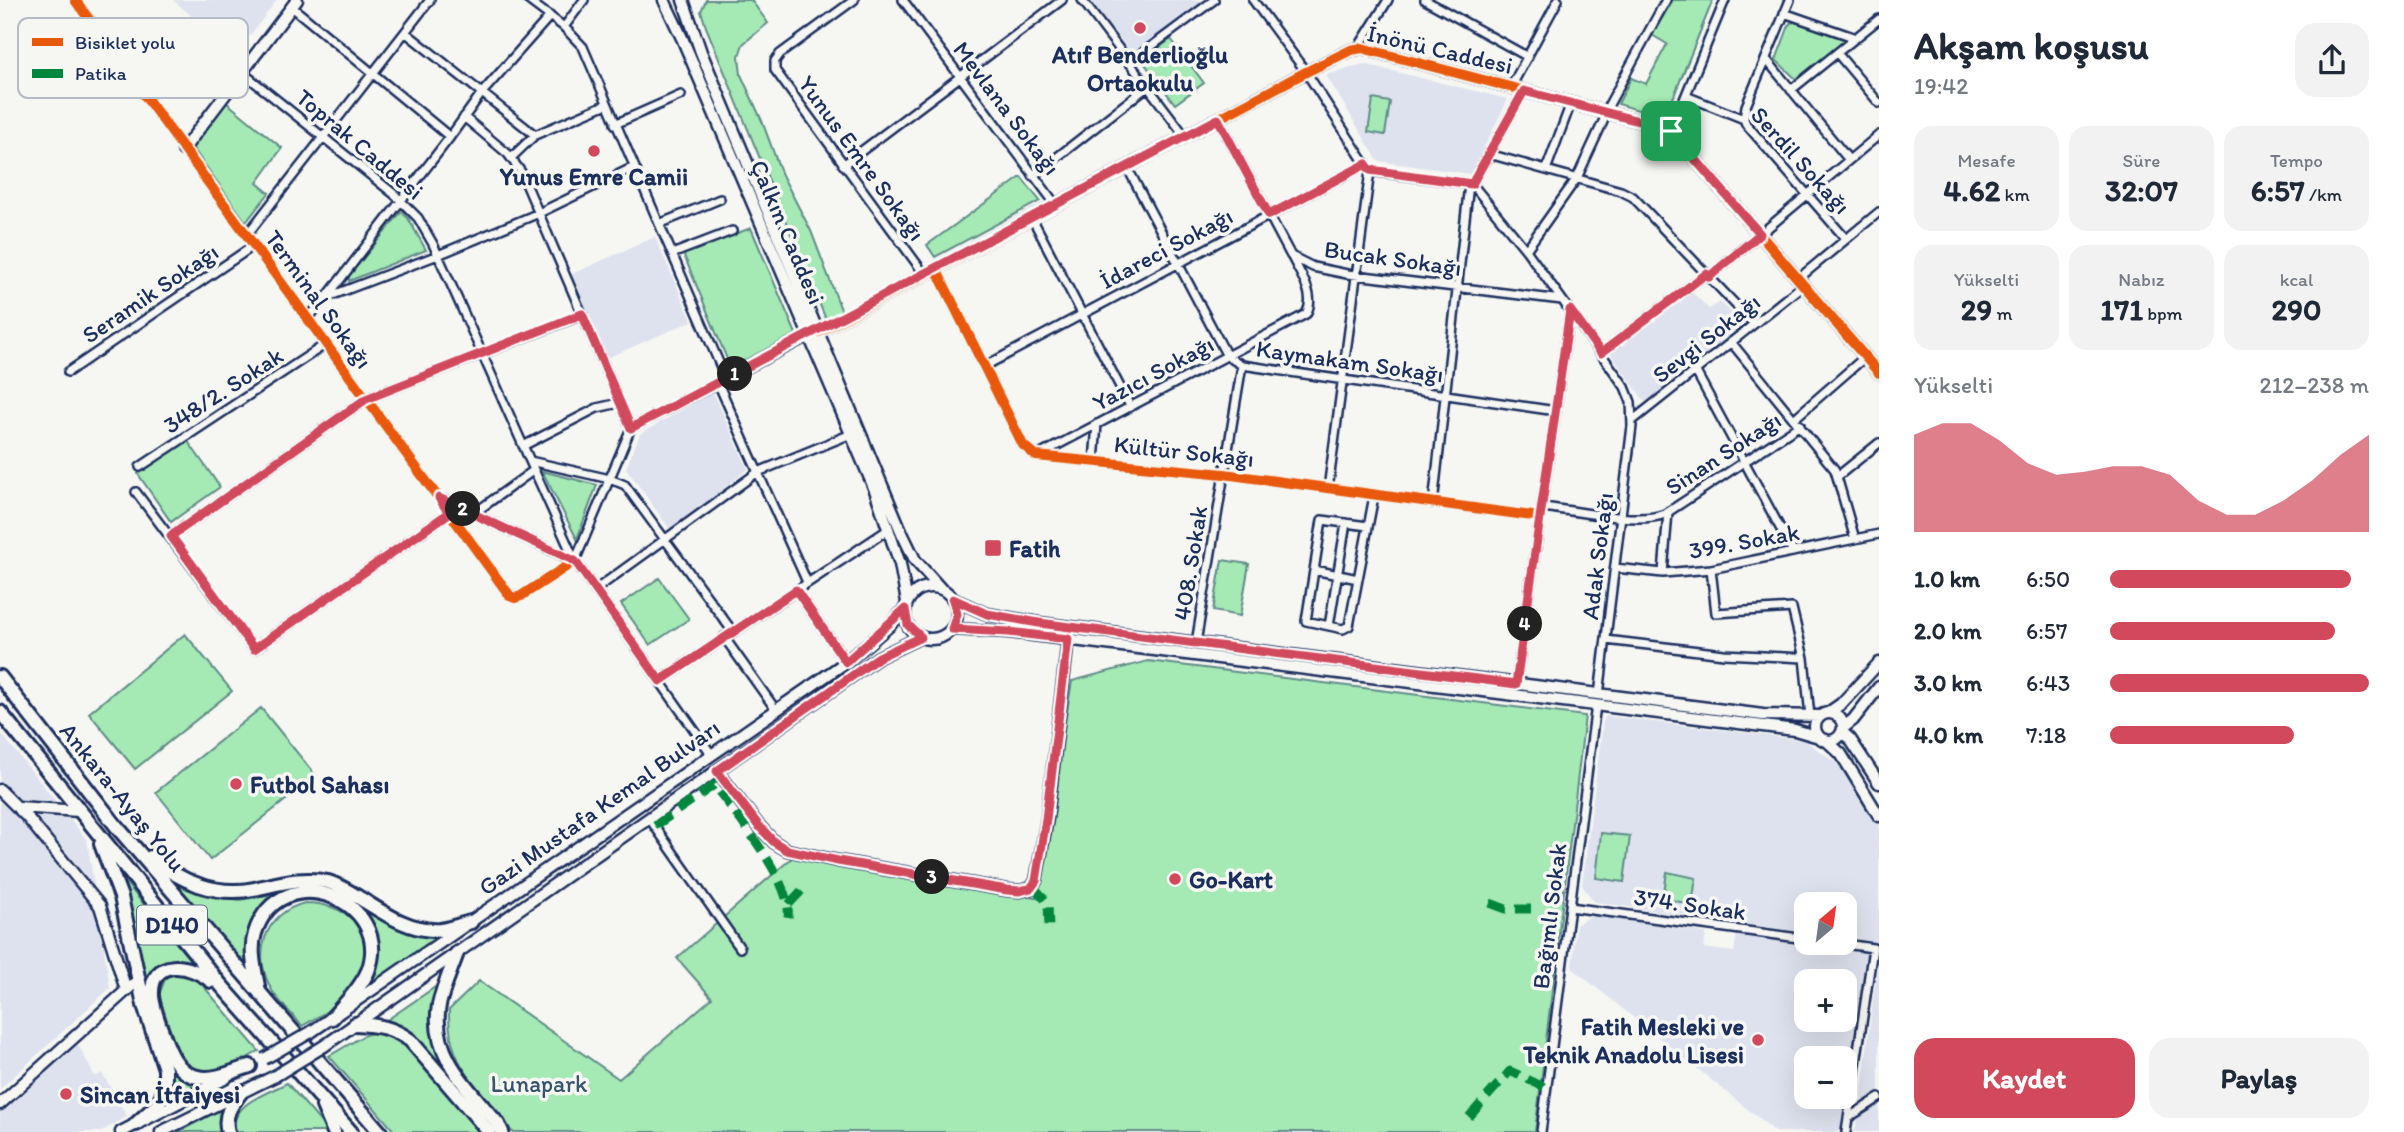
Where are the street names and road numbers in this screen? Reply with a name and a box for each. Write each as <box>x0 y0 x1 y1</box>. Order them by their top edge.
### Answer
street label: İnönü Caddesi <box>1364 18 1516 80</box>
street label: Mevlana Sokağı <box>947 35 1067 181</box>
street label: Yunus Emre Sokağı <box>792 70 932 246</box>
street label: Toprak Caddesi <box>291 82 429 206</box>
street label: Serdil Sokağı <box>1745 100 1857 220</box>
street label: Çalkın Caddesi <box>745 155 831 309</box>
street label: İdareci Sokağı <box>1095 201 1237 295</box>
street label: Terminal Sokağı <box>259 224 379 374</box>
street label: Bucak Sokağı <box>1322 234 1464 282</box>
street label: Seramik Sokağı <box>76 237 224 349</box>
street label: Sevgi Sokağı <box>1646 287 1766 389</box>
street label: Yazıcı Sokağı <box>1087 329 1219 417</box>
street label: Kaymakam Sokağı <box>1255 334 1445 388</box>
street label: 348/2. Sokak <box>158 341 288 439</box>
street label: Sinan Sokağı <box>1660 405 1786 501</box>
street label: Kültür Sokağı <box>1113 429 1255 473</box>
street label: Adak Sokağı <box>1575 491 1619 621</box>
street label: 408. Sokak <box>1167 503 1213 623</box>
street label: 399. Sokak <box>1686 517 1802 565</box>
street label: Gazi Mustafa Kemal Bulvarı <box>473 713 725 901</box>
street label: Ankara-Ayaş Yolu <box>54 716 192 878</box>
street label: Bağımlı Sokak <box>1526 841 1572 991</box>
street label: 374. Sokak <box>1632 882 1748 926</box>
road number: D140 <box>137 906 207 944</box>

